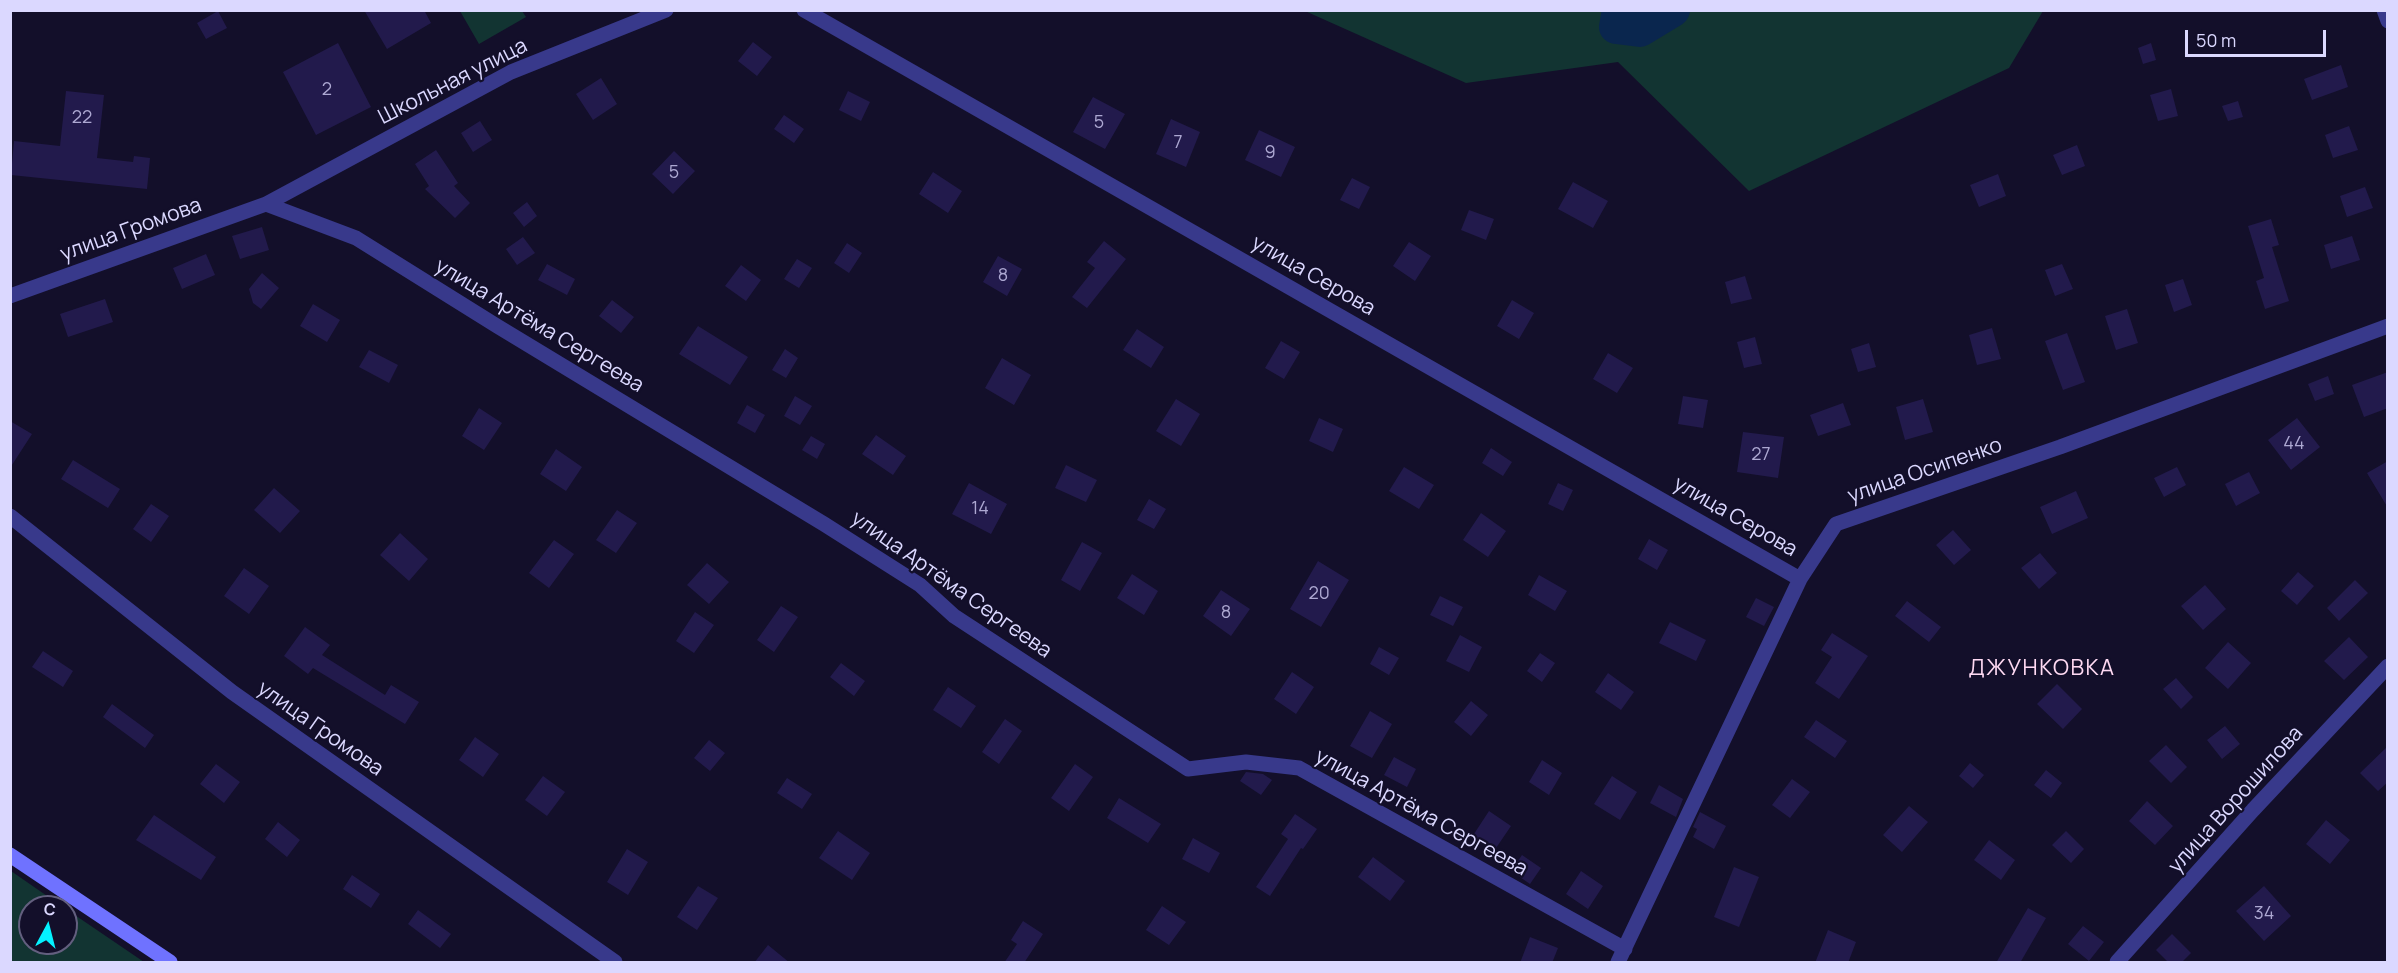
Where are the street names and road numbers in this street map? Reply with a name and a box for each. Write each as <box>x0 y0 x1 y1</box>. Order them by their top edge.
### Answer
street label: Школьная улица <box>374 34 532 130</box>
street label: улица Громова <box>57 193 205 267</box>
street label: улица Серова <box>1247 230 1379 322</box>
street label: улица Артёма Сергеева <box>430 254 648 398</box>
street label: улица Осипенко <box>1845 433 2005 509</box>
street label: улица Серова <box>1669 471 1801 563</box>
street label: улица Артёма Сергеева <box>846 506 1056 664</box>
street label: улица Громова <box>252 676 388 782</box>
street label: улица Ворошилова <box>2163 721 2309 879</box>
street label: улица Артёма Сергеева <box>1310 744 1532 882</box>

